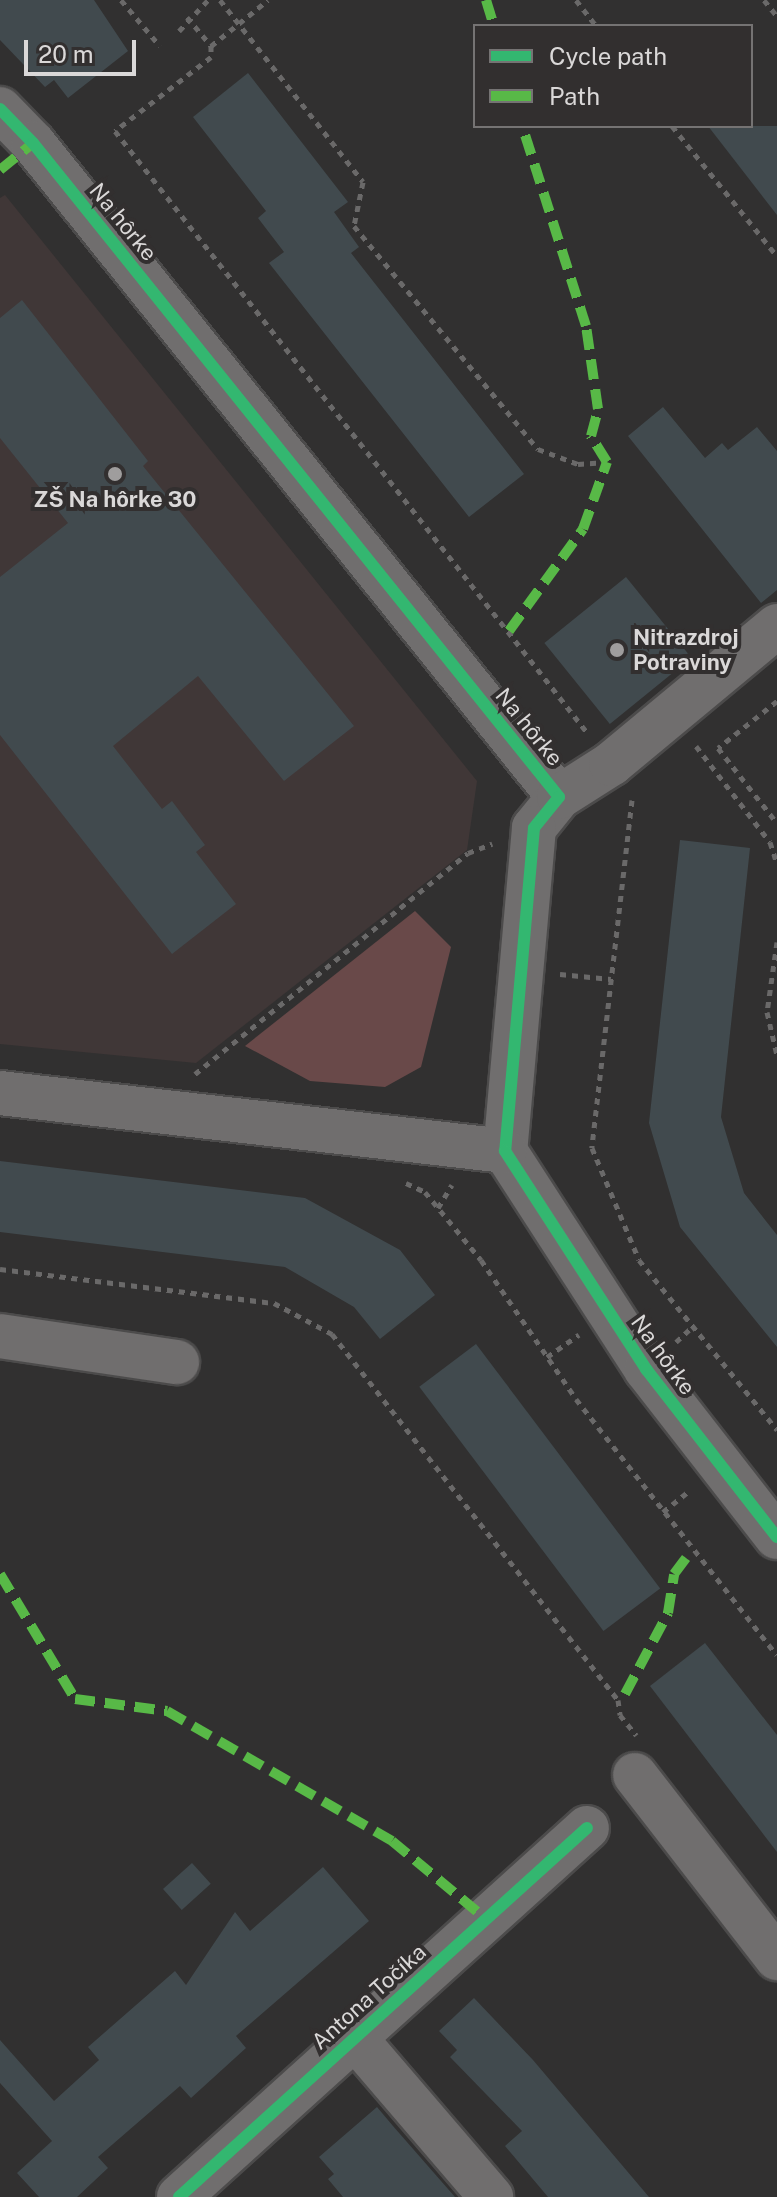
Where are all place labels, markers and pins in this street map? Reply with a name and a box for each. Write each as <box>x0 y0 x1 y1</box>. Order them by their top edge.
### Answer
marker: ZŠ Na hôrke 30 <box>106 465 124 483</box>
place label: ZŠ Na hôrke 30 <box>34 487 196 513</box>
place label: Nitrazdroj Potraviny <box>633 624 739 676</box>
marker: Nitrazdroj Potraviny <box>608 641 626 659</box>

